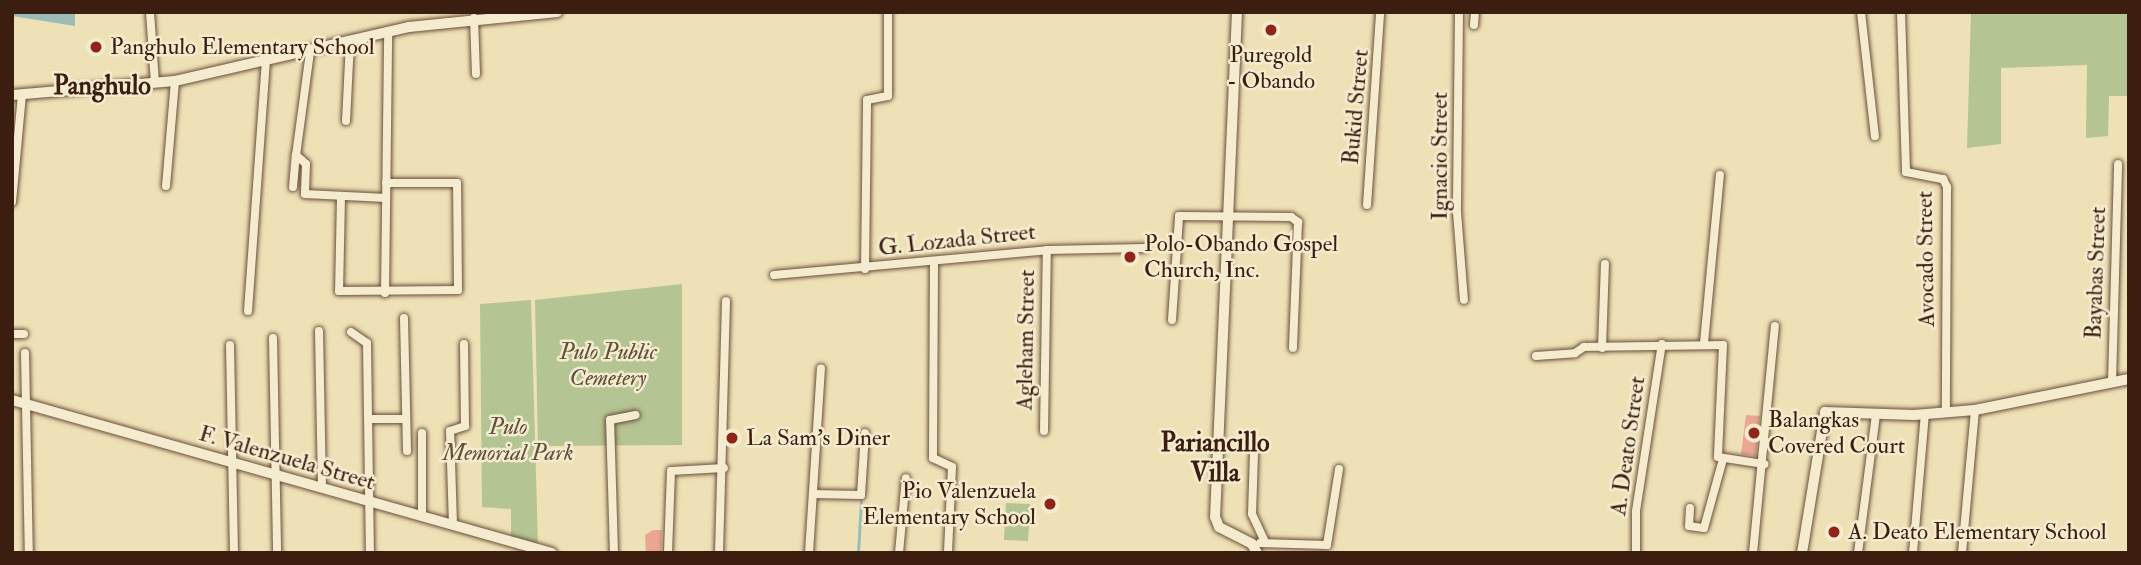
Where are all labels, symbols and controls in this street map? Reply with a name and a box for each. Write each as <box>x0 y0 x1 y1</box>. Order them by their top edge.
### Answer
marker: Puregold - Obando <box>1263 22 1279 38</box>
place label: Panghulo Elementary School <box>110 33 375 61</box>
marker: Panghulo Elementary School <box>88 39 104 55</box>
place label: Puregold - Obando <box>1227 41 1315 95</box>
street label: Bukid Street <box>1337 48 1375 166</box>
district label: Panghulo <box>53 71 151 103</box>
street label: Ignacio Street <box>1426 92 1454 220</box>
street label: Avocado Street <box>1911 191 1941 327</box>
street label: Bayabas Street <box>2080 206 2112 340</box>
street label: G. Lozada Street <box>877 218 1037 262</box>
place label: Polo-Obando Gospel Church, Inc. <box>1144 230 1338 284</box>
marker: Polo-Obando Gospel Church, Inc. <box>1122 249 1138 265</box>
street label: Agleham Street <box>1011 269 1041 411</box>
park label: Pulo Public Cemetery <box>559 338 657 392</box>
street label: A. Deato Street <box>1605 375 1651 517</box>
place label: Balangkas Covered Court <box>1768 406 1905 460</box>
park label: Pulo Memorial Park <box>442 413 574 467</box>
street label: F. Valenzuela Street <box>196 420 378 496</box>
place label: La Sam's Diner <box>746 424 890 452</box>
marker: Balangkas Covered Court <box>1746 425 1762 441</box>
district label: Pariancillo Villa <box>1160 428 1270 490</box>
marker: La Sam's Diner <box>724 430 740 446</box>
place label: Pio Valenzuela Elementary School <box>862 477 1036 531</box>
marker: Pio Valenzuela Elementary School <box>1042 496 1058 512</box>
place label: A. Deato Elementary School <box>1848 518 2107 546</box>
marker: A. Deato Elementary School <box>1826 524 1842 540</box>

